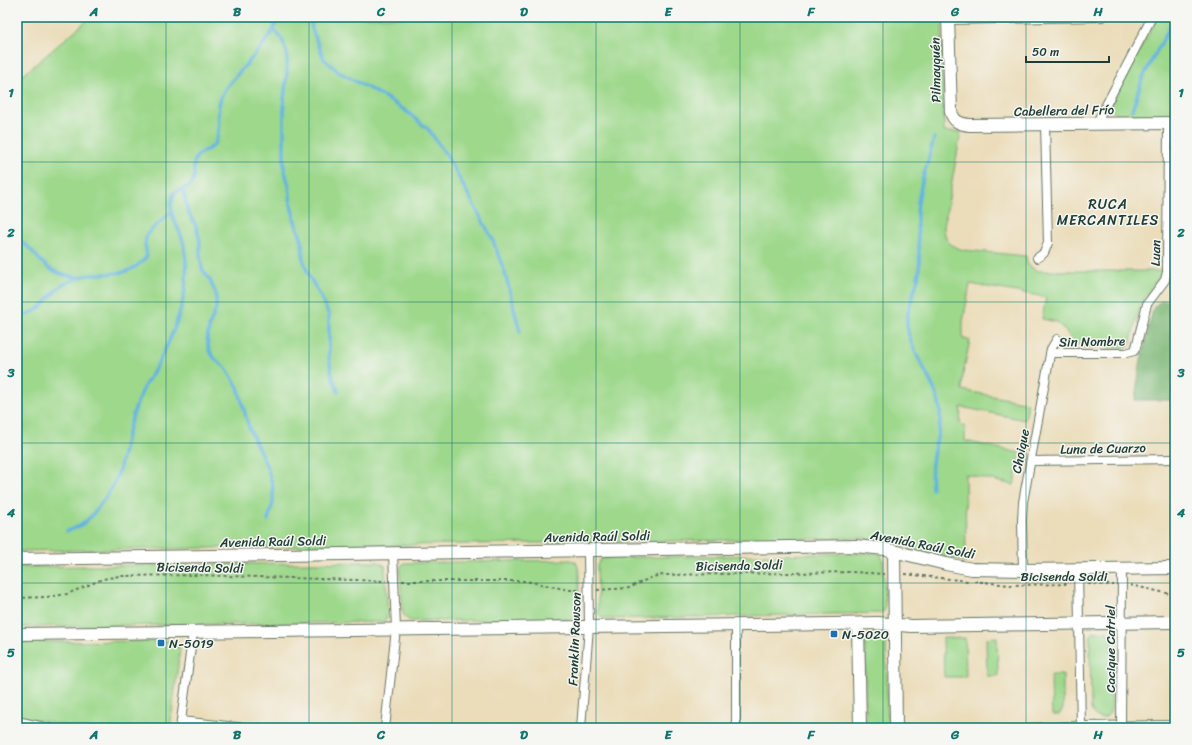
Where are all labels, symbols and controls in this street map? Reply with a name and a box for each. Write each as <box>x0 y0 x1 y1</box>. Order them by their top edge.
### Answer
text: A <box>89 0 98 23</box>
text: B <box>233 0 242 23</box>
text: C <box>376 0 386 23</box>
text: D <box>520 0 528 23</box>
text: E <box>664 0 673 23</box>
text: F <box>806 0 815 23</box>
text: G <box>950 0 960 23</box>
text: H <box>1092 0 1103 23</box>
street label: Pilmayquén <box>923 37 948 103</box>
scale bar <box>1026 38 1109 64</box>
text: 50 m <box>1032 41 1059 63</box>
text: 1 <box>8 81 14 104</box>
text: 1 <box>1178 81 1184 104</box>
street label: Cabellera del Frío <box>1014 98 1115 123</box>
district label: RUCA MERCANTILES <box>1057 192 1159 233</box>
text: 2 <box>6 221 15 244</box>
text: 2 <box>1176 221 1185 244</box>
street label: Luan <box>1144 240 1167 266</box>
street label: Sin Nombre <box>1059 329 1125 354</box>
text: 3 <box>6 361 15 384</box>
text: 3 <box>1176 361 1185 384</box>
street label: Choique <box>1005 426 1036 475</box>
street label: Luna de Cuarzo <box>1060 436 1147 461</box>
text: 4 <box>6 501 16 524</box>
text: 4 <box>1176 501 1186 524</box>
street label: Avenida Raúl Soldi <box>868 523 978 566</box>
street label: Avenida Raúl Soldi <box>543 524 651 549</box>
street label: Avenida Raúl Soldi <box>219 529 327 554</box>
street label: Bicisenda Soldi <box>695 553 783 578</box>
street label: Bicisenda Soldi <box>156 555 244 580</box>
street label: Bicisenda Soldi <box>1021 565 1108 588</box>
street label: Franklin Rawson <box>561 592 588 686</box>
street label: Cacique Catriel <box>1099 605 1122 693</box>
place label: N-5020 <box>842 623 889 646</box>
marker: N-5020 <box>829 629 839 639</box>
place label: N-5019 <box>169 632 214 655</box>
marker: N-5019 <box>156 638 166 648</box>
text: 5 <box>7 641 15 664</box>
text: 5 <box>1177 641 1185 664</box>
text: A <box>89 723 98 745</box>
text: B <box>233 723 242 745</box>
text: C <box>376 723 386 745</box>
text: D <box>520 723 528 745</box>
text: E <box>664 723 673 745</box>
text: F <box>806 723 815 745</box>
text: G <box>950 723 960 745</box>
text: H <box>1092 723 1103 745</box>

